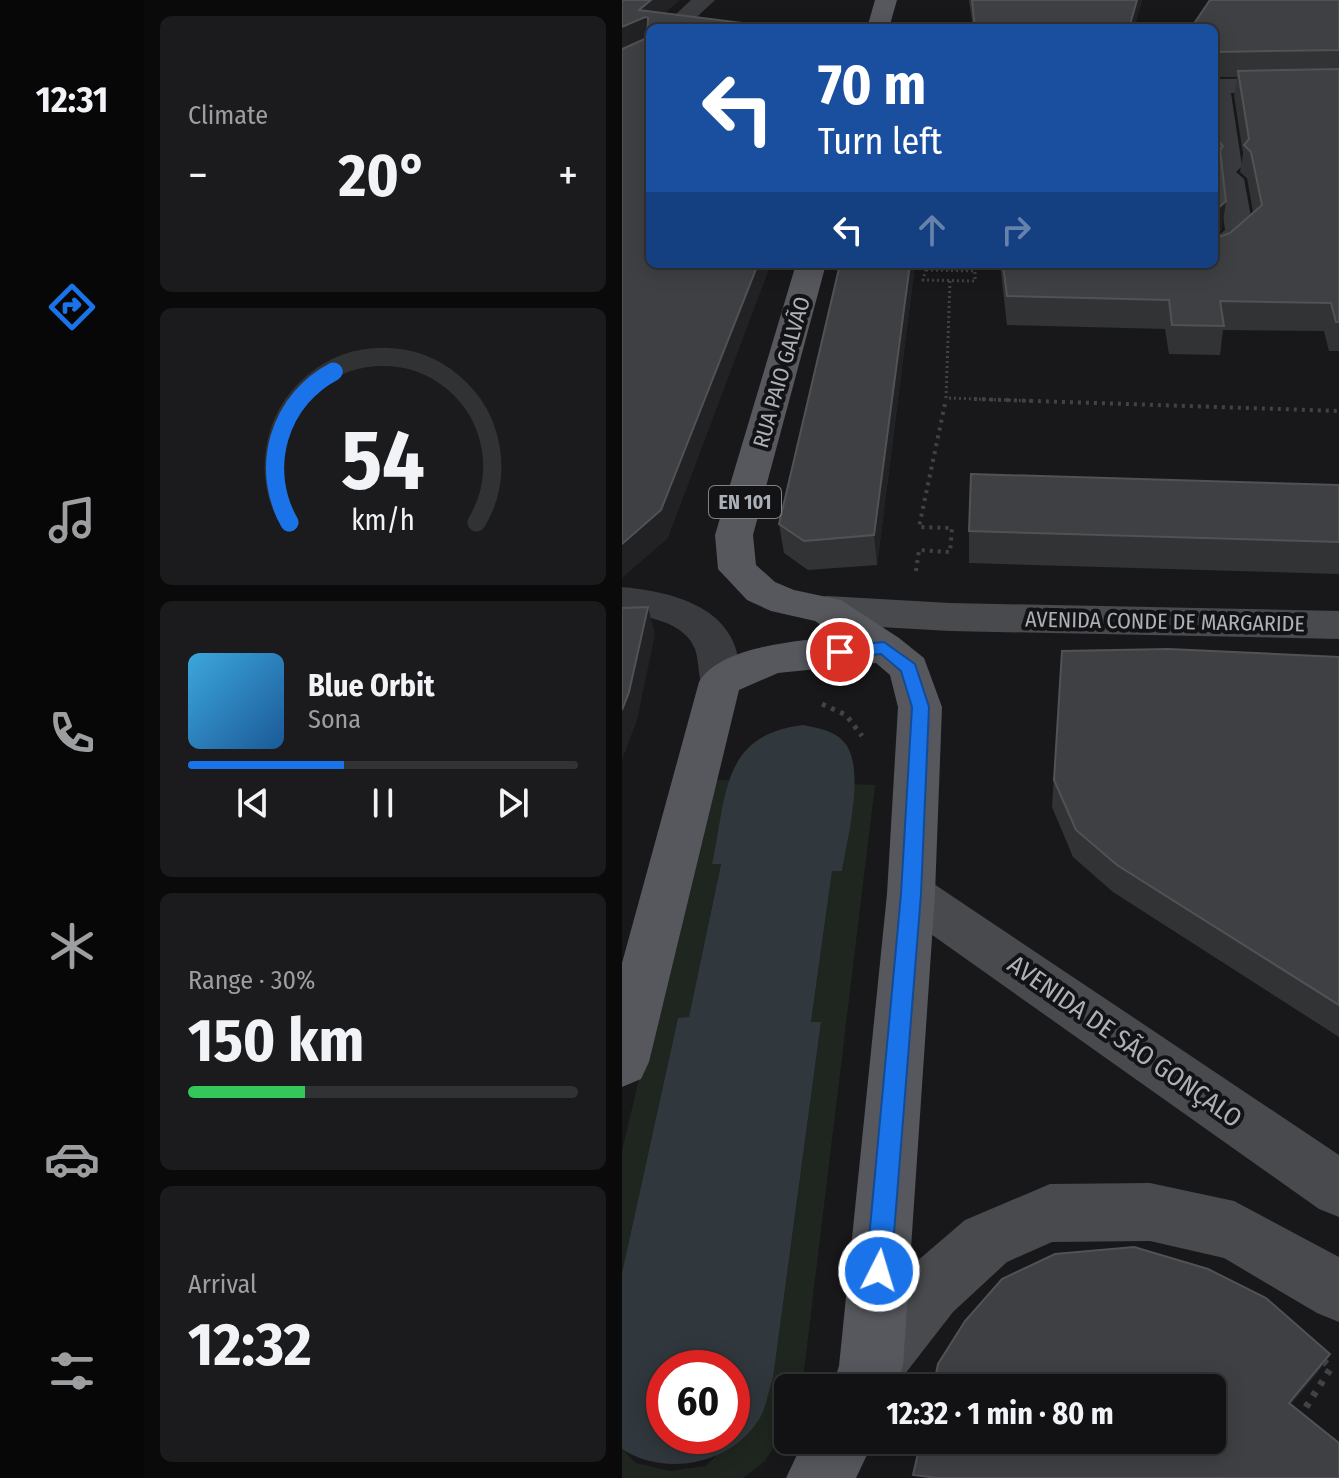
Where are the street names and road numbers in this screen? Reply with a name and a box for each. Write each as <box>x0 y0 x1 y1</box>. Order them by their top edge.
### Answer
street label: RUA PAIO GALVÃO <box>747 293 816 451</box>
road number: EN 101 <box>709 486 781 518</box>
street label: AVENIDA CONDE DE MARGARIDE <box>1025 606 1305 637</box>
street label: AVENIDA DE SÃO GONÇALO <box>1002 949 1248 1134</box>

